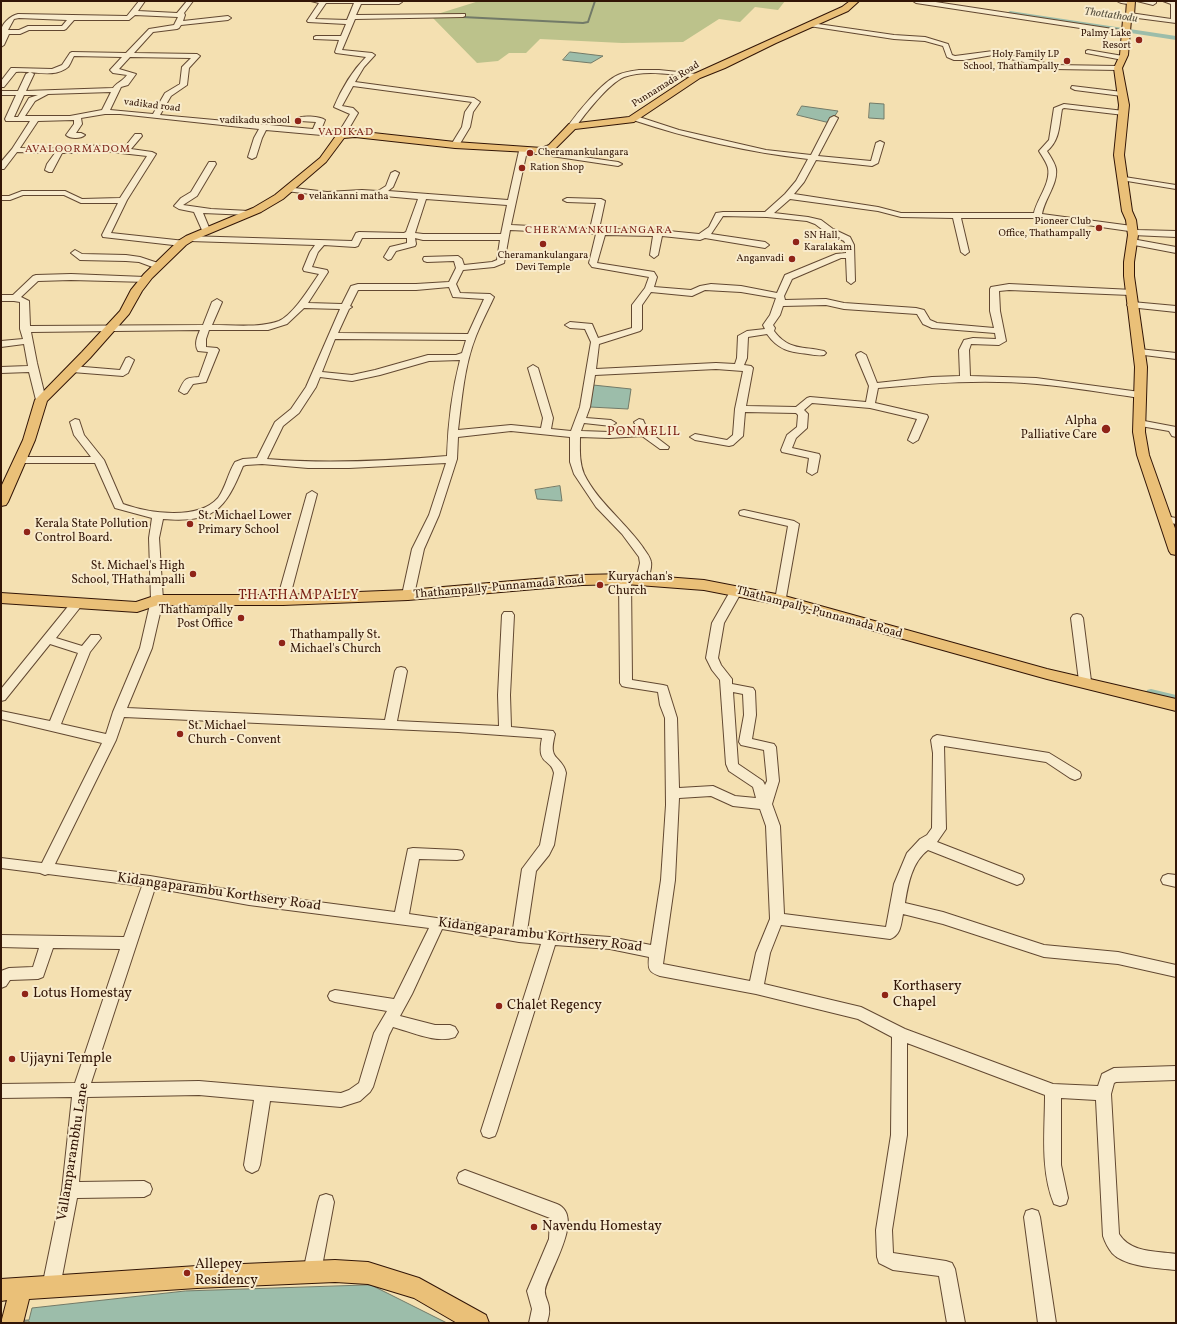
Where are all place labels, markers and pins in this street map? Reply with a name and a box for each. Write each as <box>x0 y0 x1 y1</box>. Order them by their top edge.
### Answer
place label: Palmy Lake Resort <box>1081 28 1131 52</box>
marker: Palmy Lake Resort <box>1134 35 1144 45</box>
place label: Holy Family LP School, Thathampally <box>963 49 1059 72</box>
marker: Holy Family LP School, Thathampally <box>1062 56 1072 66</box>
place label: vadikadu school <box>219 115 290 127</box>
marker: vadikadu school <box>293 116 303 126</box>
place label: Cheramankulangara <box>538 147 628 159</box>
marker: Cheramankulangara <box>525 148 535 158</box>
place label: Ration Shop <box>530 162 584 174</box>
marker: Ration Shop <box>517 163 527 173</box>
place label: velankanni matha <box>309 191 388 203</box>
marker: velankanni matha <box>296 192 306 202</box>
place label: Pioneer Club Office, Thathampally <box>999 216 1091 240</box>
marker: Pioneer Club Office, Thathampally <box>1094 223 1104 233</box>
place label: SN Hall, Karalakam <box>804 230 852 254</box>
marker: SN Hall, Karalakam <box>791 237 801 247</box>
marker: Cheramankulangara Devi Temple <box>538 239 548 249</box>
place label: Cheramankulangara Devi Temple <box>498 250 588 274</box>
place label: Anganvadi <box>736 253 784 265</box>
marker: Anganvadi <box>787 254 797 264</box>
place label: Alpha Palliative Care <box>1021 415 1097 443</box>
marker: Alpha Palliative Care <box>1100 423 1112 435</box>
place label: St. Michael Lower Primary School <box>198 510 292 538</box>
place label: Kerala State Pollution Control Board. <box>35 518 148 546</box>
marker: St. Michael Lower Primary School <box>185 519 195 529</box>
marker: Kerala State Pollution Control Board. <box>22 527 32 537</box>
place label: St. Michael's High School, THathampalli <box>71 560 185 588</box>
marker: St. Michael's High School, THathampalli <box>188 569 198 579</box>
place label: Kuryachan's Church <box>608 571 673 599</box>
marker: Kuryachan's Church <box>595 580 605 590</box>
place label: Thathampally Post Office <box>159 604 233 632</box>
marker: Thathampally Post Office <box>236 613 246 623</box>
place label: Thathampally St. Michael's Church <box>290 629 381 657</box>
marker: Thathampally St. Michael's Church <box>277 638 287 648</box>
place label: St. Michael Church - Convent <box>188 720 281 748</box>
marker: St. Michael Church - Convent <box>175 729 185 739</box>
place label: Korthasery Chapel <box>893 979 962 1012</box>
place label: Lotus Homestay <box>33 986 132 1002</box>
marker: Lotus Homestay <box>20 989 30 999</box>
marker: Korthasery Chapel <box>880 990 890 1000</box>
place label: Chalet Regency <box>507 998 602 1014</box>
marker: Chalet Regency <box>494 1001 504 1011</box>
place label: Ujjayni Temple <box>20 1051 112 1067</box>
marker: Ujjayni Temple <box>7 1054 17 1064</box>
place label: Navendu Homestay <box>542 1219 662 1235</box>
marker: Navendu Homestay <box>529 1222 539 1232</box>
place label: Allepey Residency <box>195 1257 258 1290</box>
marker: Allepey Residency <box>182 1268 192 1278</box>

